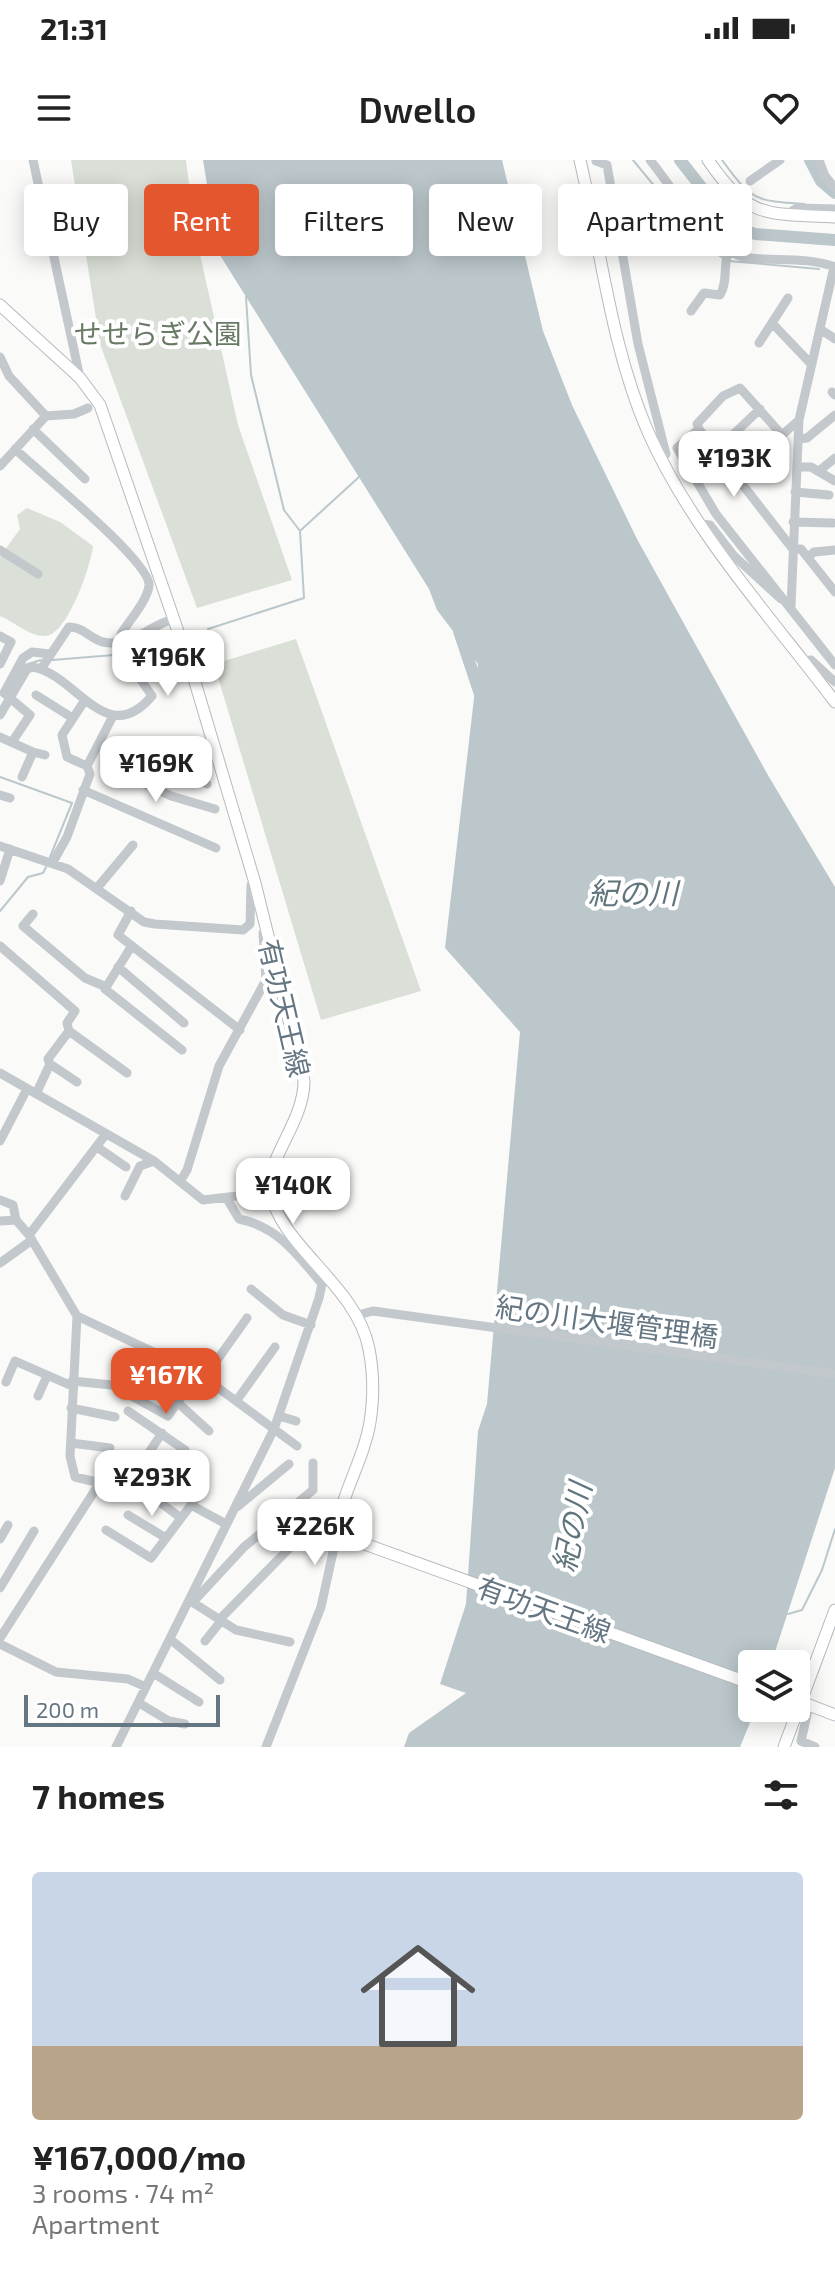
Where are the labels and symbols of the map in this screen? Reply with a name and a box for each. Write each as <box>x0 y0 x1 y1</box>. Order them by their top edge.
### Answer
park label: せせらぎ公園 <box>74 316 242 350</box>
pin: ¥193K <box>678 431 790 499</box>
pin: ¥196K <box>112 630 224 698</box>
pin: ¥169K <box>100 736 212 804</box>
water label: 紀の川 <box>588 874 681 910</box>
street label: 有功天王線 <box>253 936 317 1080</box>
pin: ¥140K <box>237 1158 349 1226</box>
street label: 紀の川大堰管理橋 <box>494 1289 720 1353</box>
pin: ¥167K <box>110 1348 222 1416</box>
pin: ¥293K <box>96 1450 208 1518</box>
water label: 紀の川 <box>545 1476 598 1575</box>
pin: ¥226K <box>259 1499 371 1567</box>
street label: 有功天王線 <box>472 1569 616 1649</box>
scale bar <box>24 1691 220 1727</box>

